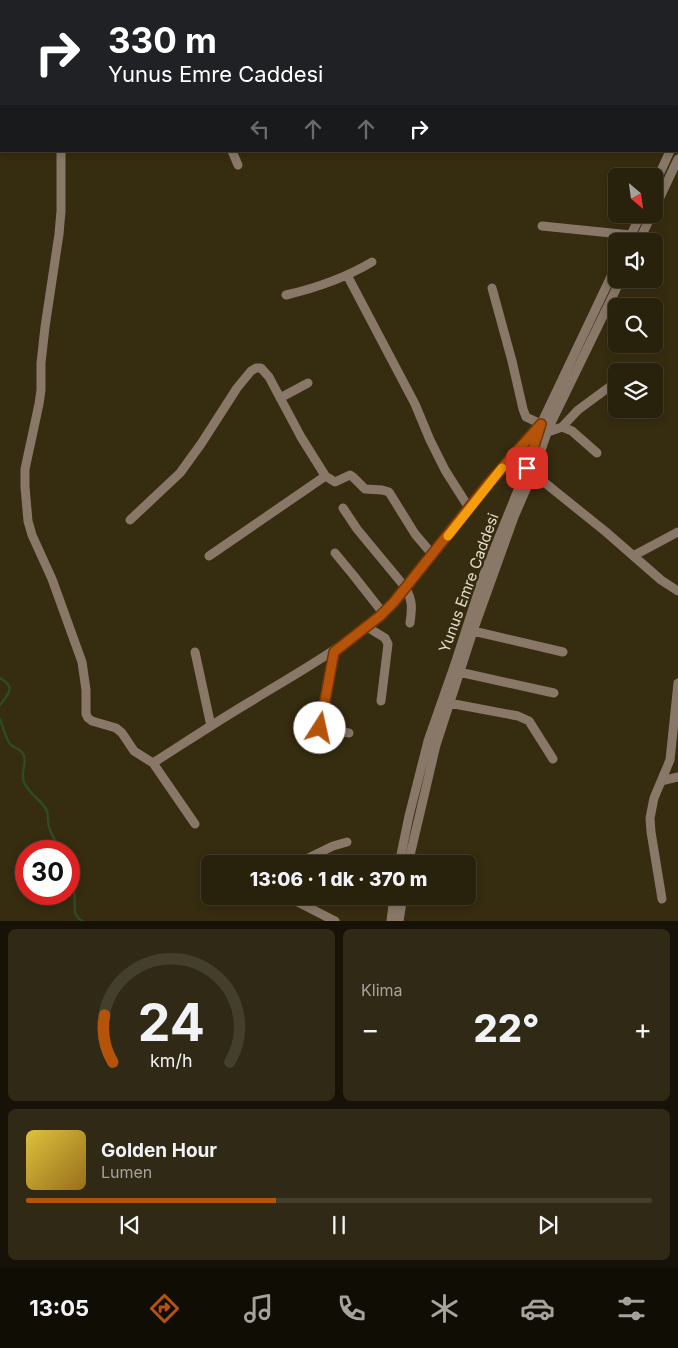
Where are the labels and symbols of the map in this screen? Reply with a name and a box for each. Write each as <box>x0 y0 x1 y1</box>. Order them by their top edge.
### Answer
north arrow <box>608 168 662 222</box>
pin <box>506 447 548 489</box>
street label: Yunus Emre Caddesi <box>434 511 503 655</box>
position arrow <box>293 701 345 753</box>
speed limit sign: 30 <box>15 840 80 905</box>

